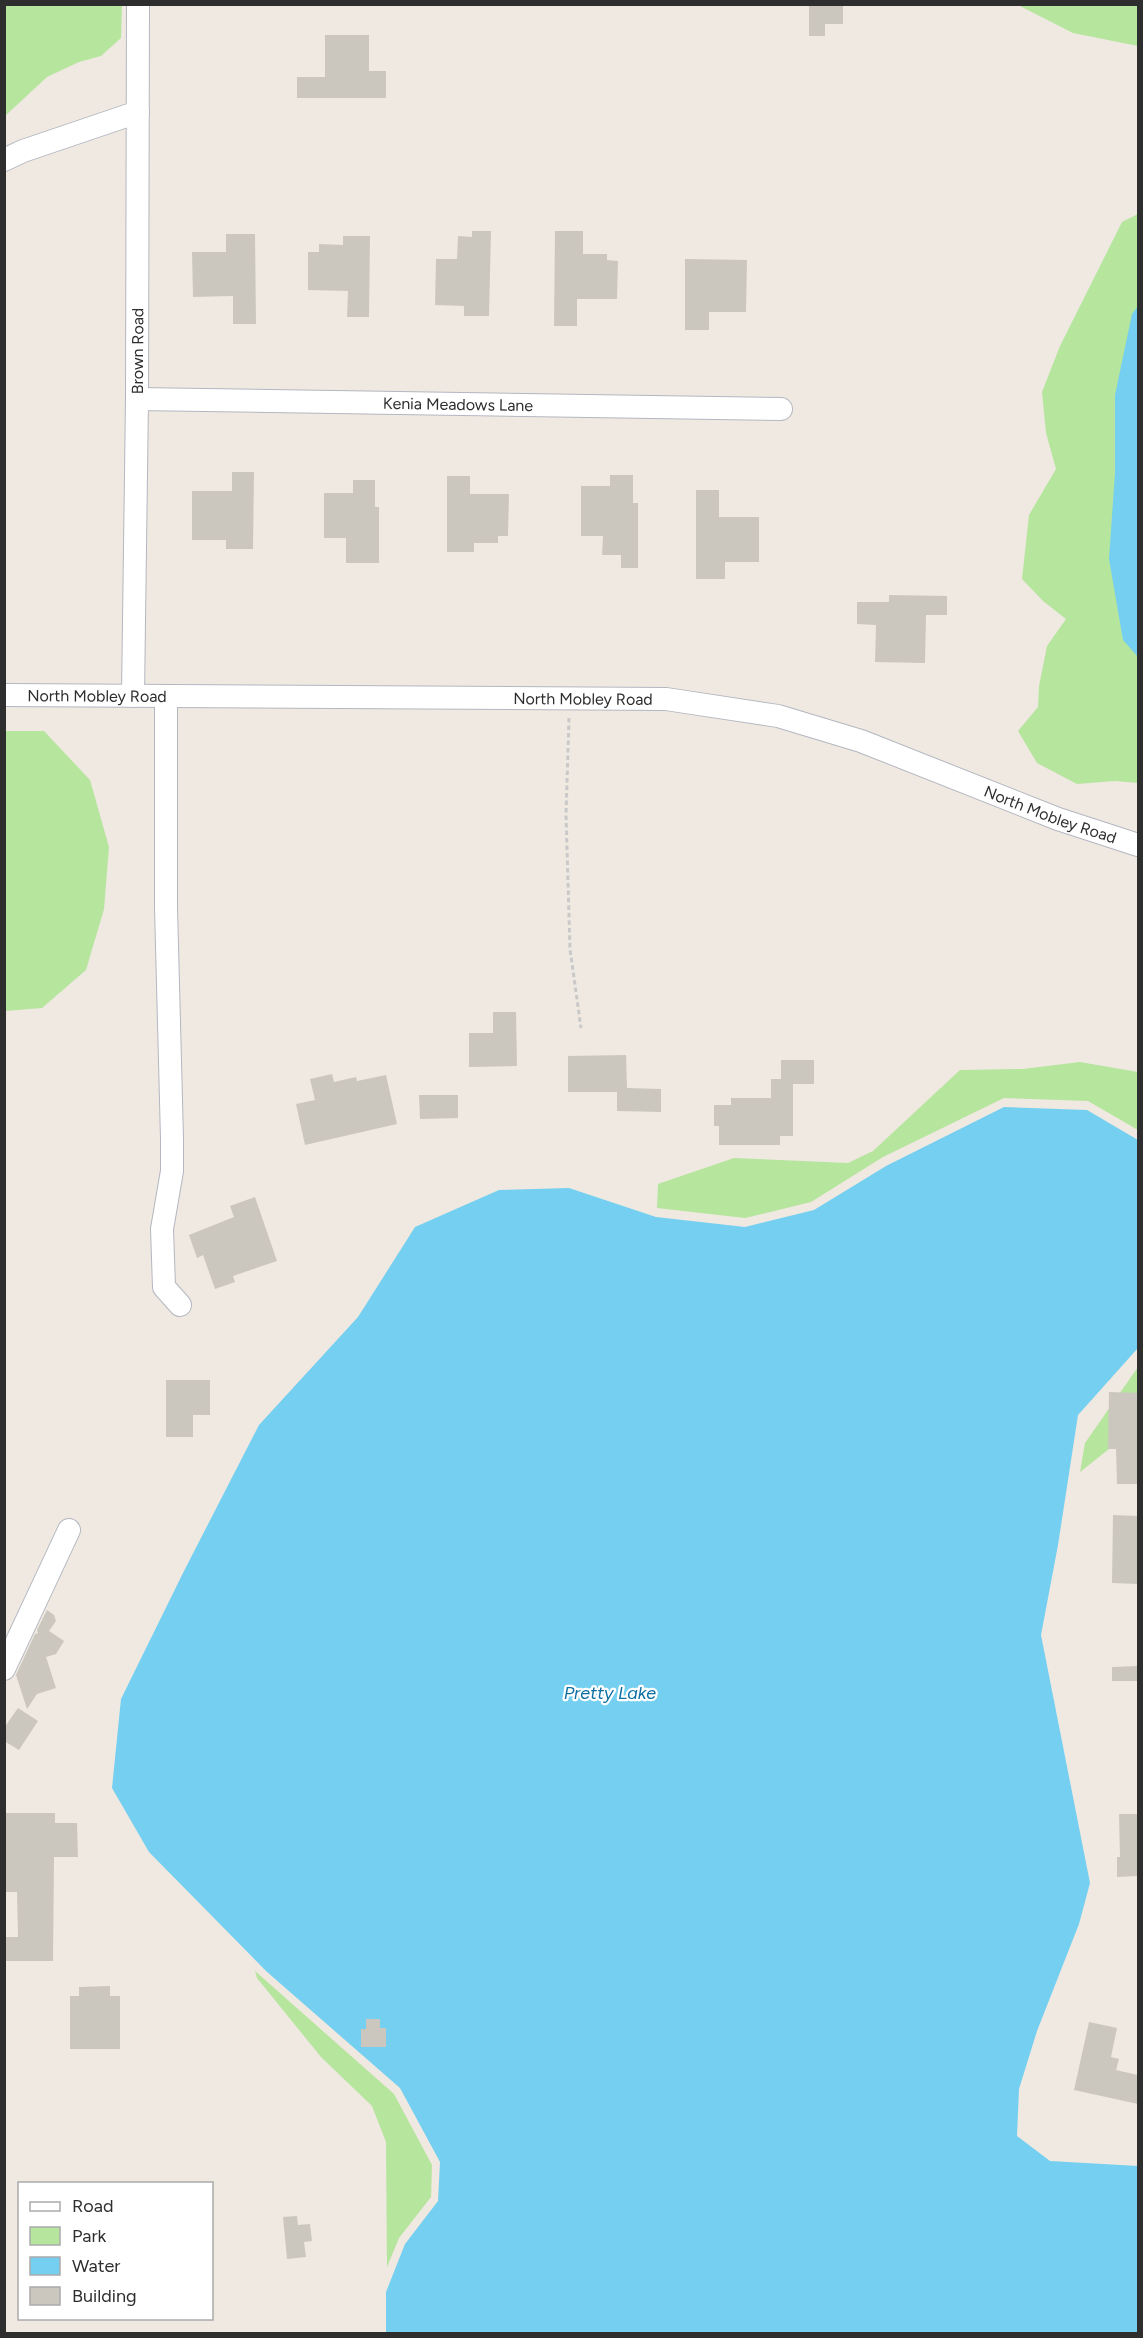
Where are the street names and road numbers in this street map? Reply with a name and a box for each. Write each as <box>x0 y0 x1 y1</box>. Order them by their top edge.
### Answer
street label: Brown Road <box>128 308 147 394</box>
street label: Kenia Meadows Lane <box>383 394 533 415</box>
street label: North Mobley Road <box>27 686 167 706</box>
street label: North Mobley Road <box>513 689 653 709</box>
street label: North Mobley Road <box>981 782 1119 847</box>

